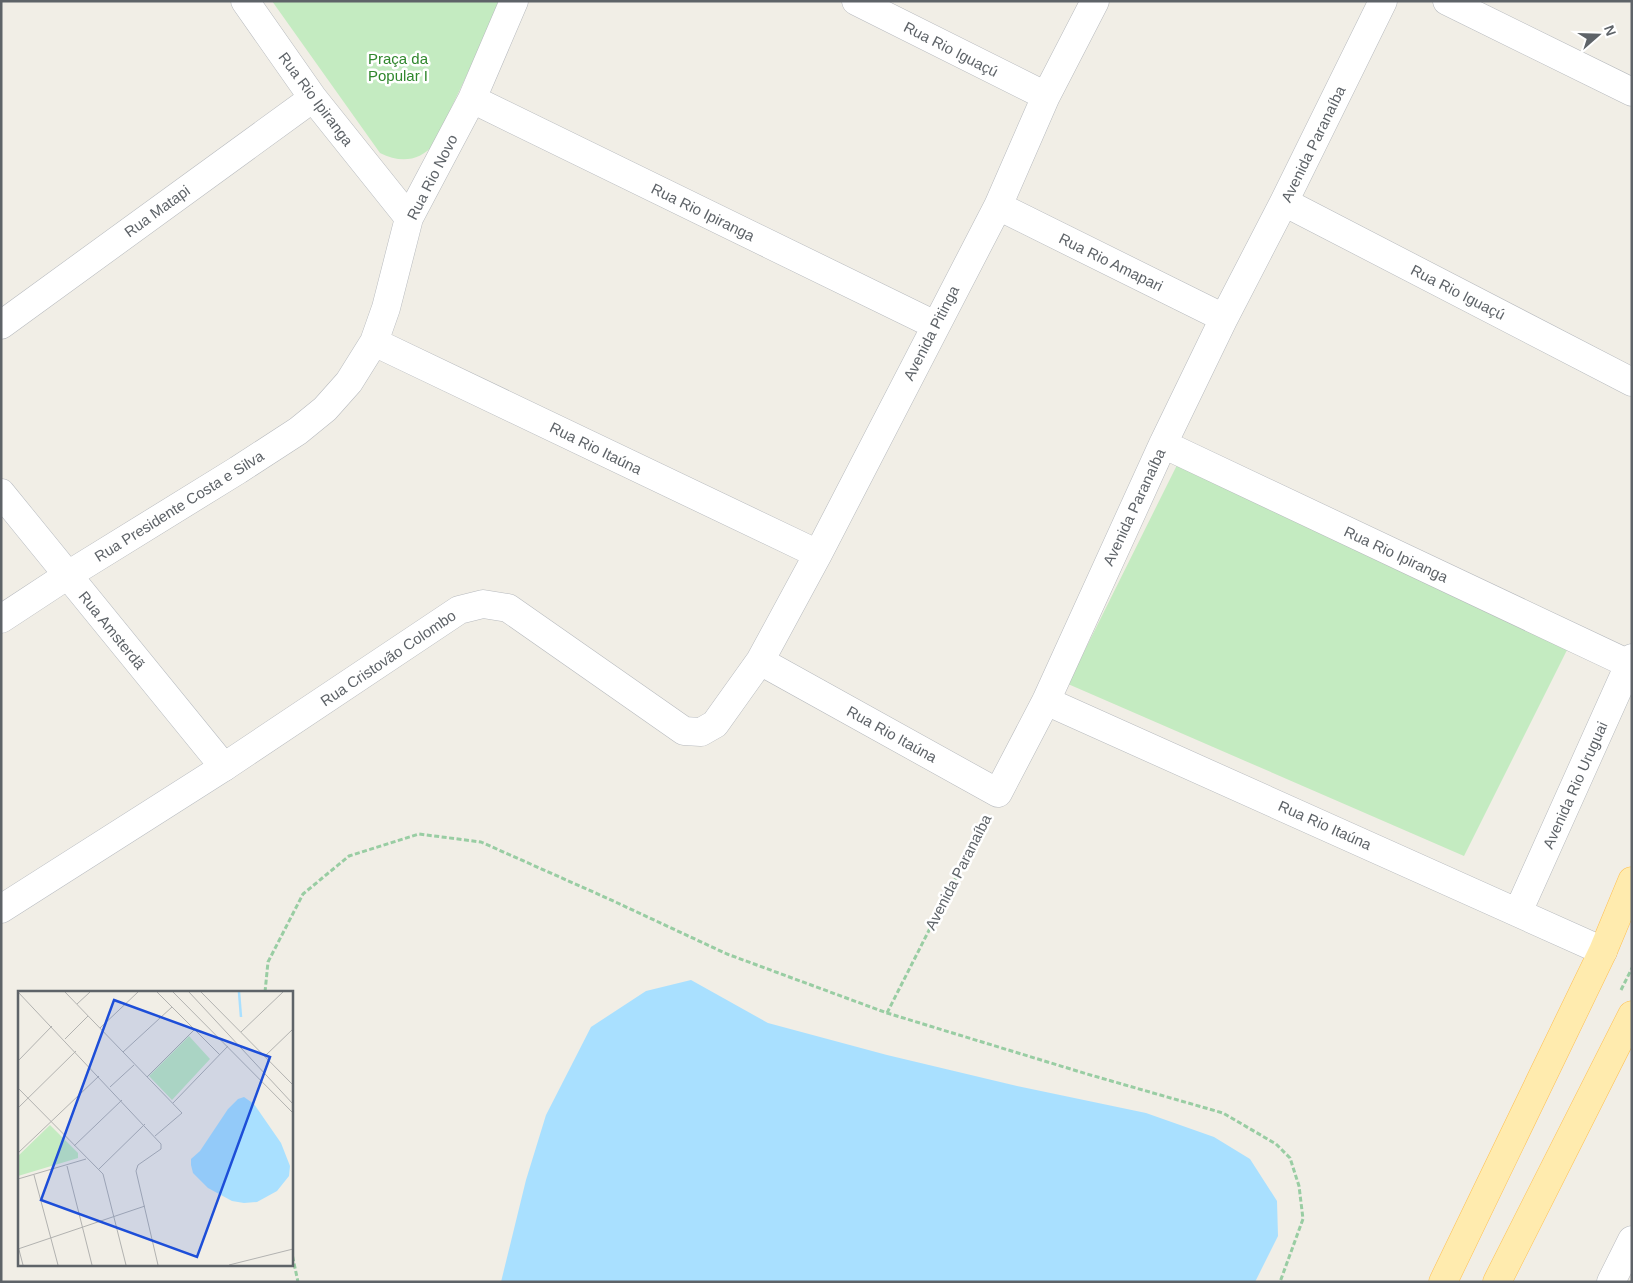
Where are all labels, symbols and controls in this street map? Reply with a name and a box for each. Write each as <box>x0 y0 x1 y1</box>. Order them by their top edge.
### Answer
north arrow <box>1573 10 1623 60</box>
street label: Rua Rio Iguaçú <box>901 18 1001 80</box>
text: N <box>1601 23 1619 38</box>
street label: Rua Rio Ipiranga <box>275 49 357 150</box>
park label: Praça da Popular I <box>368 50 429 84</box>
street label: Avenida Paranaíba <box>1277 82 1349 205</box>
street label: Rua Rio Novo <box>403 132 461 222</box>
street label: Rua Rio Ipiranga <box>649 180 758 245</box>
street label: Rua Matapi <box>121 182 193 240</box>
street label: Rua Rio Amapari <box>1056 230 1166 294</box>
street label: Rua Rio Iguaçú <box>1408 261 1508 323</box>
street label: Avenida Pitinga <box>900 282 962 383</box>
street label: Rua Rio Itaúna <box>547 418 645 478</box>
street label: Avenida Paranaíba <box>1099 445 1169 568</box>
street label: Rua Presidente Costa e Silva <box>91 447 267 565</box>
street label: Rua Rio Ipiranga <box>1341 523 1451 586</box>
street label: Rua Amsterdã <box>75 588 149 673</box>
street label: Rua Cristovão Colombo <box>317 606 459 710</box>
street label: Rua Rio Itaúna <box>844 702 940 766</box>
street label: Avenida Rio Uruguai <box>1539 719 1611 851</box>
street label: Rua Rio Itaúna <box>1276 797 1375 853</box>
street label: Avenida Paranaíba <box>922 811 995 933</box>
inset map <box>18 991 292 1266</box>

